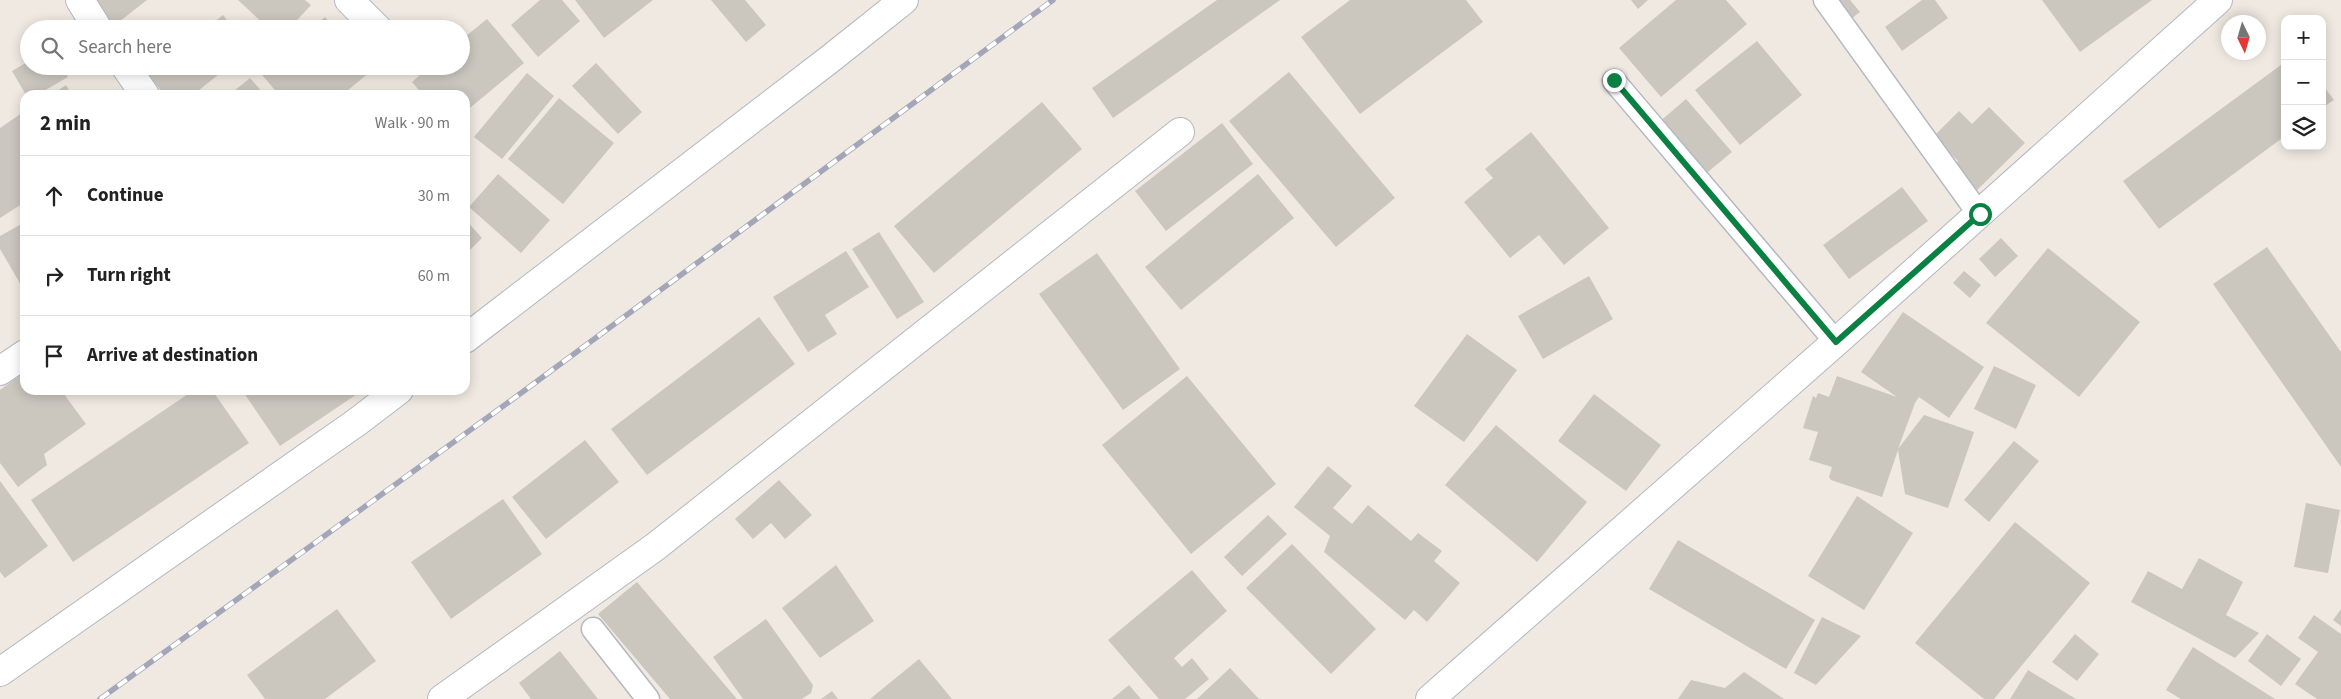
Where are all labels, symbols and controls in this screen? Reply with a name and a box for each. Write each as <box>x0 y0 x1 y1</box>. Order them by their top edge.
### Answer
north arrow <box>2221 15 2266 60</box>
map controls <box>2281 15 2326 150</box>
button: + <box>2281 15 2326 60</box>
search box <box>20 20 470 75</box>
icon: search <box>38 34 66 62</box>
text: Search here <box>78 34 172 61</box>
button: − <box>2281 60 2326 105</box>
route end <box>1603 69 1626 92</box>
button: layers <box>2281 105 2326 150</box>
text: 2 min <box>40 108 91 138</box>
text: Walk · 90 m <box>375 112 450 134</box>
icon: ahead <box>40 182 68 210</box>
text: Continue <box>87 182 164 209</box>
text: 30 m <box>418 185 450 207</box>
route start <box>1969 203 1992 226</box>
icon: right <box>40 262 68 290</box>
text: Turn right <box>87 262 171 289</box>
text: 60 m <box>418 265 450 287</box>
icon: arrive <box>40 342 68 370</box>
text: Arrive at destination <box>87 342 258 369</box>

